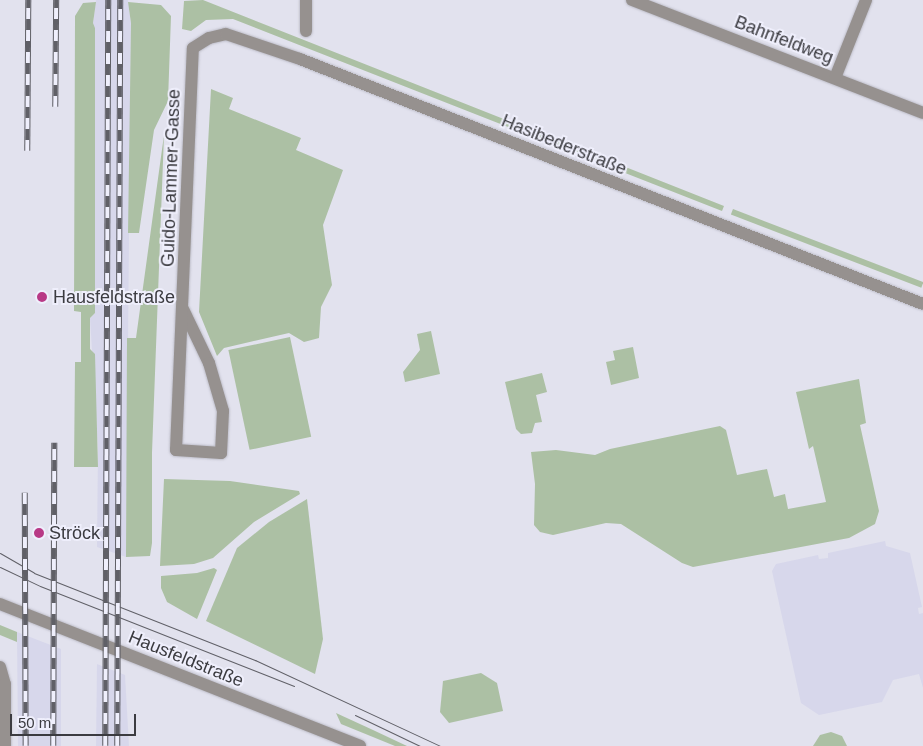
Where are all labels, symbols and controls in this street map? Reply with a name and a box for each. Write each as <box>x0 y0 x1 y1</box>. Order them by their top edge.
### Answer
street label: Bahnfeldweg <box>732 11 836 69</box>
street label: Guido-Lammer-Gasse <box>157 89 185 267</box>
street label: Hasibederstraße <box>498 110 630 180</box>
place label: Hausfeldstraße <box>53 286 175 308</box>
marker: Hausfeldstraße <box>35 290 49 304</box>
place label: Ströck <box>49 522 100 544</box>
marker: Ströck <box>33 527 45 539</box>
street label: Hausfeldstraße <box>125 626 247 692</box>
scale bar <box>12 704 139 736</box>
text: 50 m <box>18 714 51 731</box>

